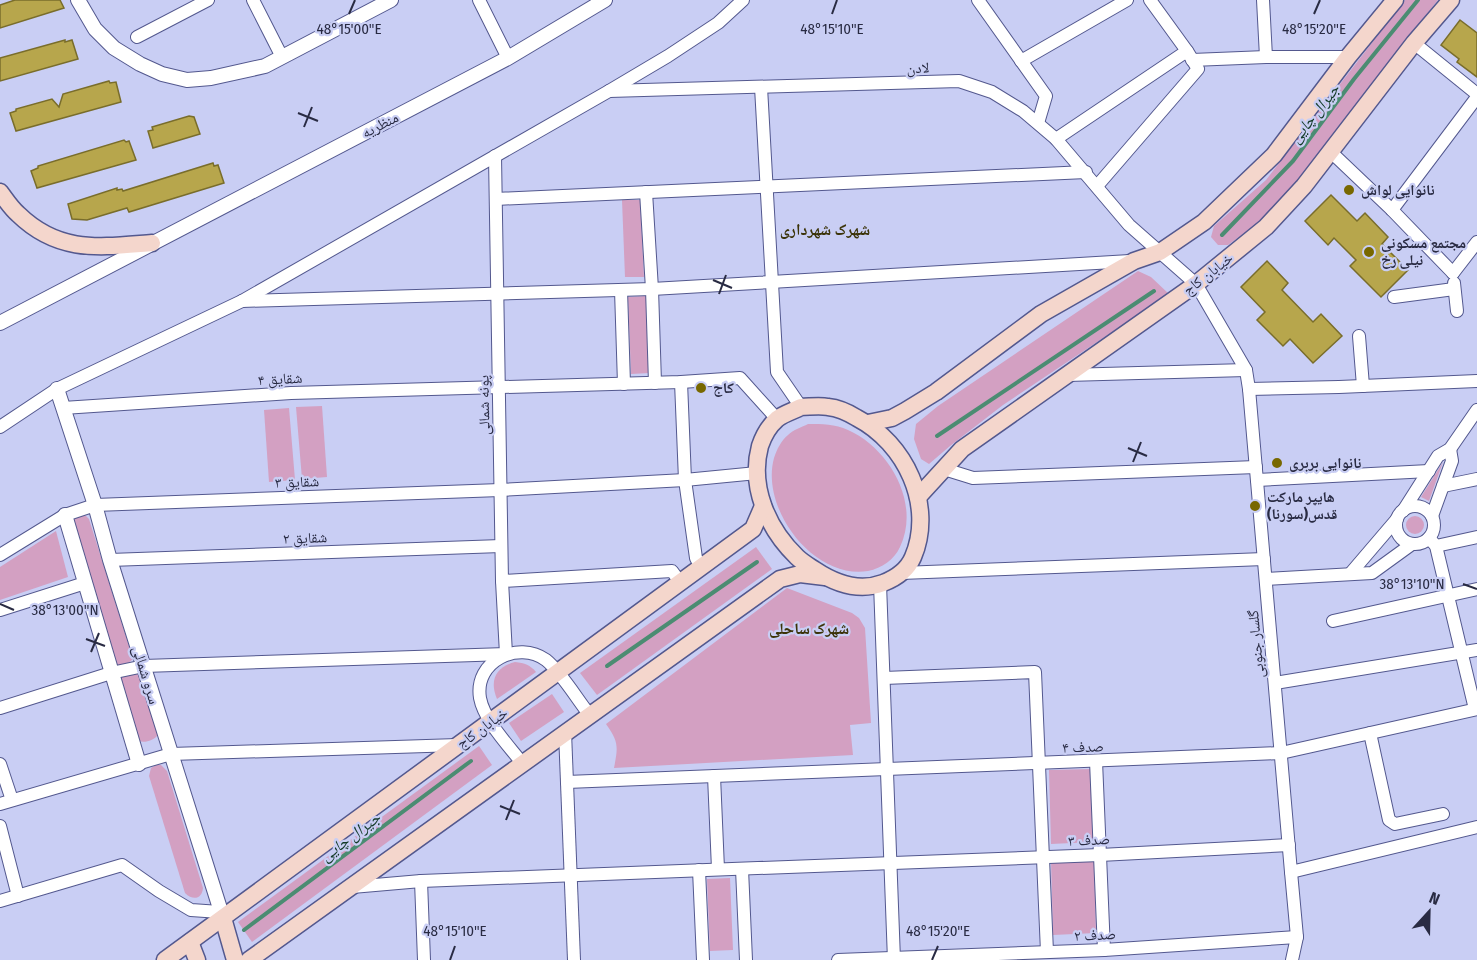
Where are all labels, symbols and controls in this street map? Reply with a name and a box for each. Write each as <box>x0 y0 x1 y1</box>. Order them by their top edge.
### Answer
text: 48°15'00"E <box>316 20 382 38</box>
text: 48°15'10"E <box>800 20 864 38</box>
text: 48°15'20"E <box>1282 20 1346 38</box>
street label: لادن <box>906 59 930 78</box>
water label: جیرال چایی <box>1285 79 1345 147</box>
street label: منظریه <box>359 108 401 142</box>
place label: نانوایی لواش <box>1361 181 1435 199</box>
marker: نانوایی لواش <box>1342 183 1356 197</box>
district label: شهرک شهرداری <box>780 220 870 239</box>
place label: مجتمع مسکونی نیلی رخ <box>1381 234 1466 269</box>
marker: مجتمع مسکونی نیلی رخ <box>1362 245 1376 259</box>
street label: خیابان کاج <box>1179 249 1238 300</box>
street label: شقایق ۴ <box>257 369 303 390</box>
street label: پونه شمالی <box>474 375 495 435</box>
place label: کاج <box>713 379 734 397</box>
marker: کاج <box>694 381 708 395</box>
place label: نانوایی بربری <box>1289 454 1361 472</box>
marker: نانوایی بربری <box>1270 456 1284 470</box>
street label: شقایق ۳ <box>274 472 320 493</box>
place label: هایپر مارکت قدس(سورنا) <box>1267 488 1338 523</box>
marker: هایپر مارکت قدس(سورنا) <box>1248 499 1262 513</box>
street label: شقایق ۲ <box>282 528 328 549</box>
text: 38°13'10"N <box>1379 575 1445 593</box>
text: 38°13'00"N <box>31 601 99 619</box>
street label: گلسار جنوبی <box>1244 609 1269 679</box>
district label: شهرک ساحلی <box>769 619 849 638</box>
street label: سرو شمالی <box>128 644 163 707</box>
street label: خیابان کاج <box>453 703 512 753</box>
street label: صدف ۴ <box>1062 737 1104 757</box>
water label: جیرال چایی <box>317 807 385 866</box>
street label: صدف ۳ <box>1068 830 1110 850</box>
north arrow <box>1399 882 1459 942</box>
text: N <box>1426 888 1442 909</box>
text: 48°15'10"E <box>423 922 487 940</box>
text: 48°15'20"E <box>906 922 970 940</box>
street label: صدف ۲ <box>1074 925 1116 945</box>

